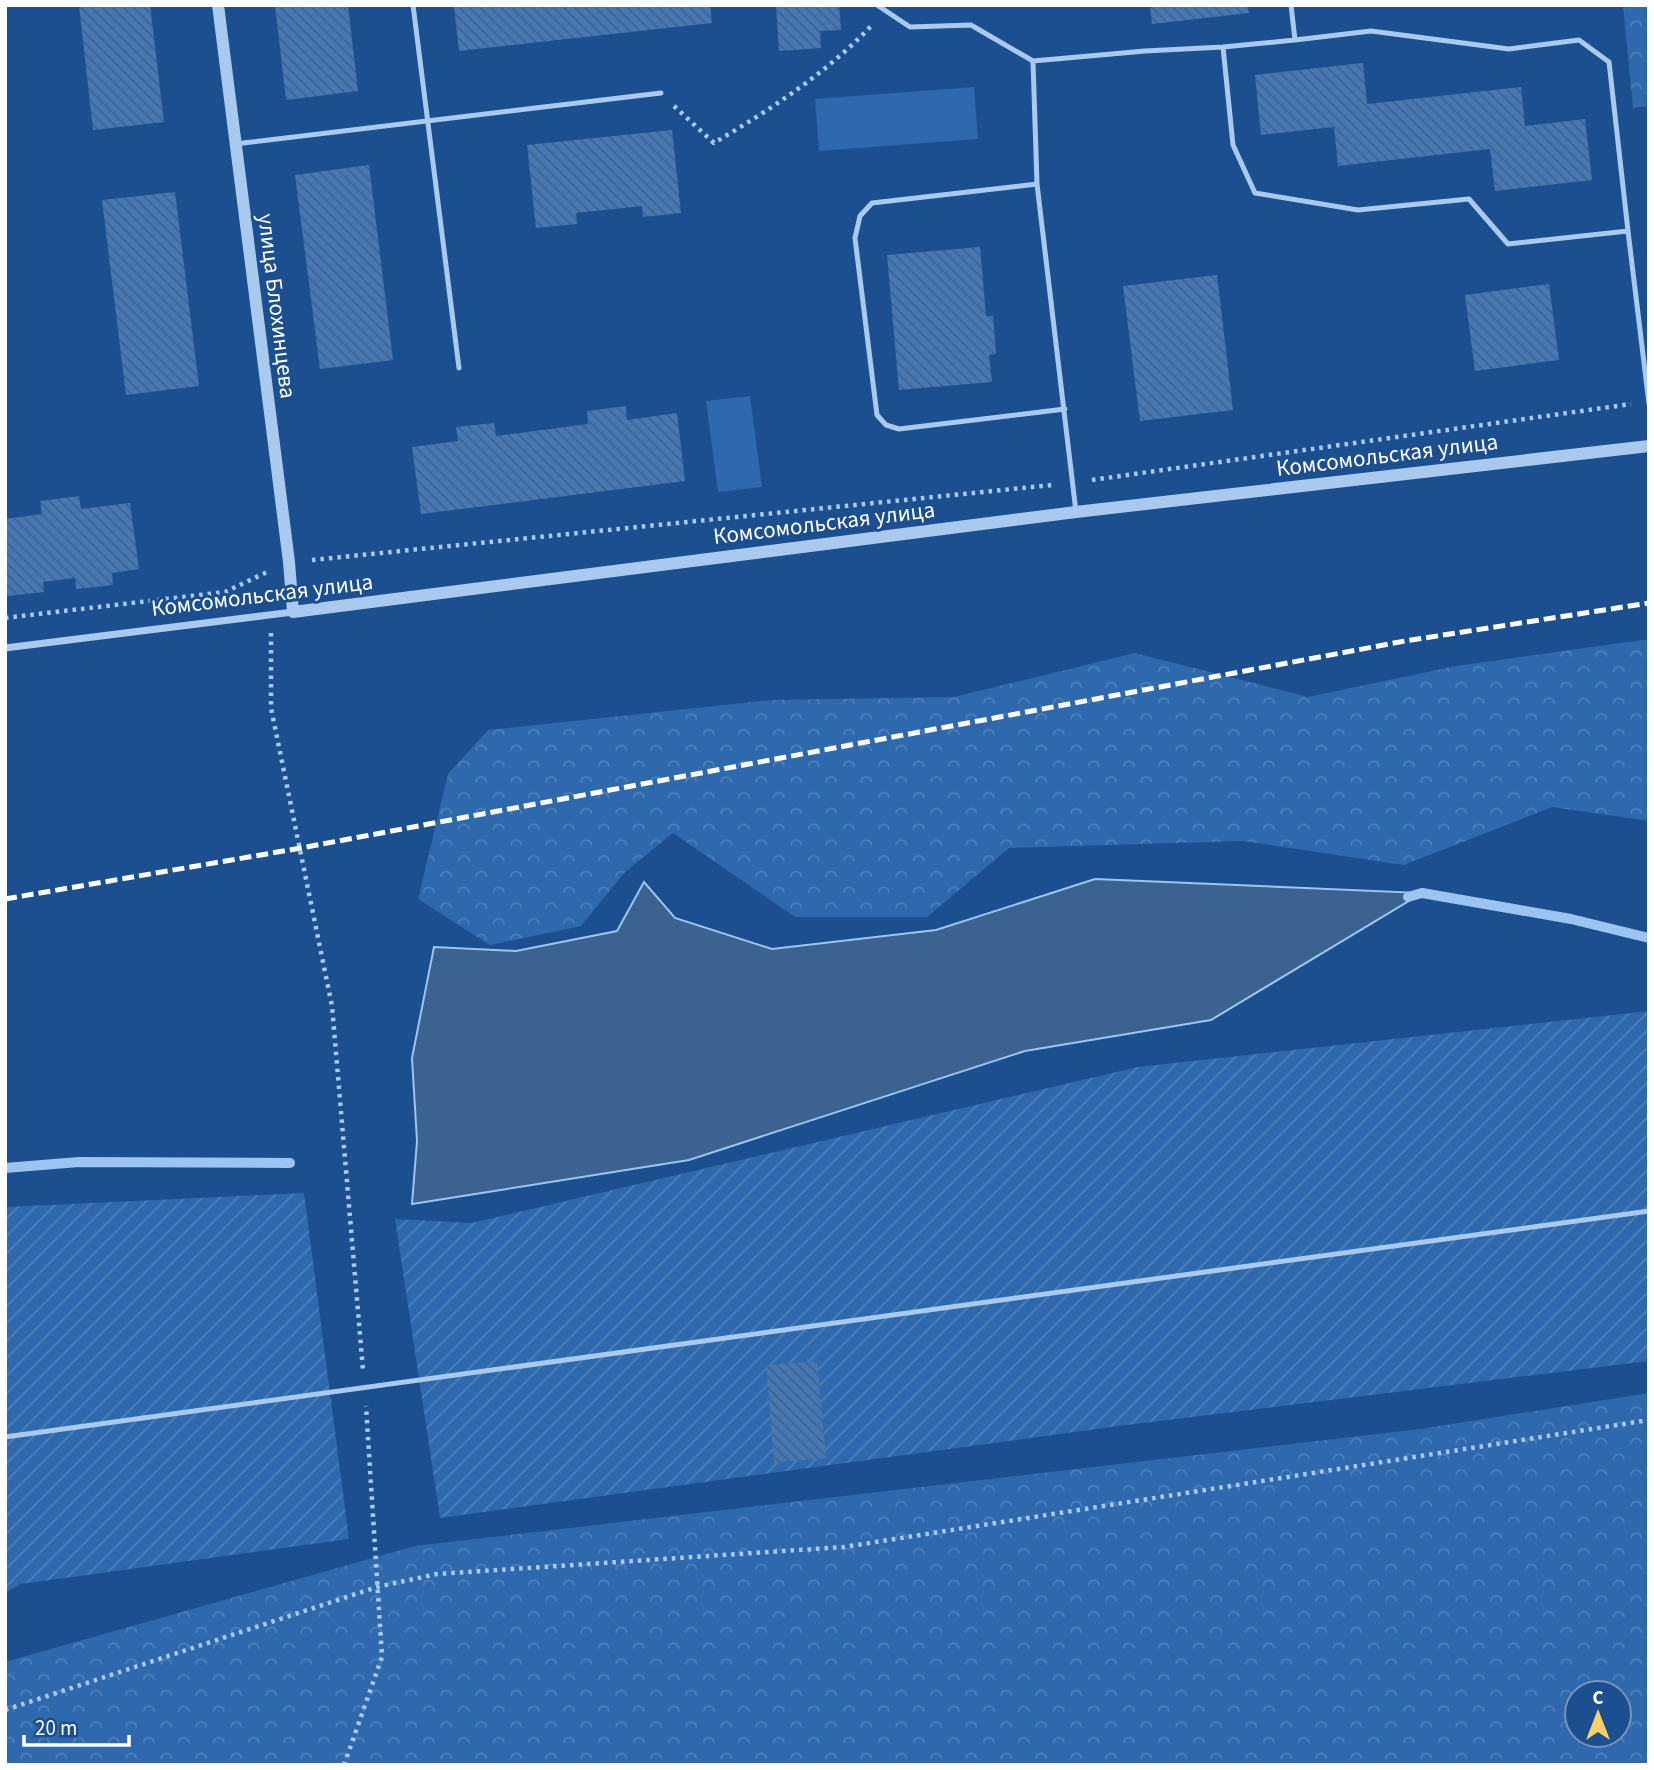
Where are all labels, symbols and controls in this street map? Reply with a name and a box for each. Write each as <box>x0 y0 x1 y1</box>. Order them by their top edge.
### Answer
street label: улица Блохинцева <box>249 212 305 400</box>
street label: Комсомольская улица <box>1274 425 1500 485</box>
street label: Комсомольская улица <box>711 493 937 553</box>
street label: Комсомольская улица <box>149 565 375 625</box>
north arrow <box>1563 1679 1633 1749</box>
text: С <box>1592 1685 1604 1712</box>
scale bar <box>24 1704 130 1748</box>
text: 20 m <box>35 1713 77 1743</box>

